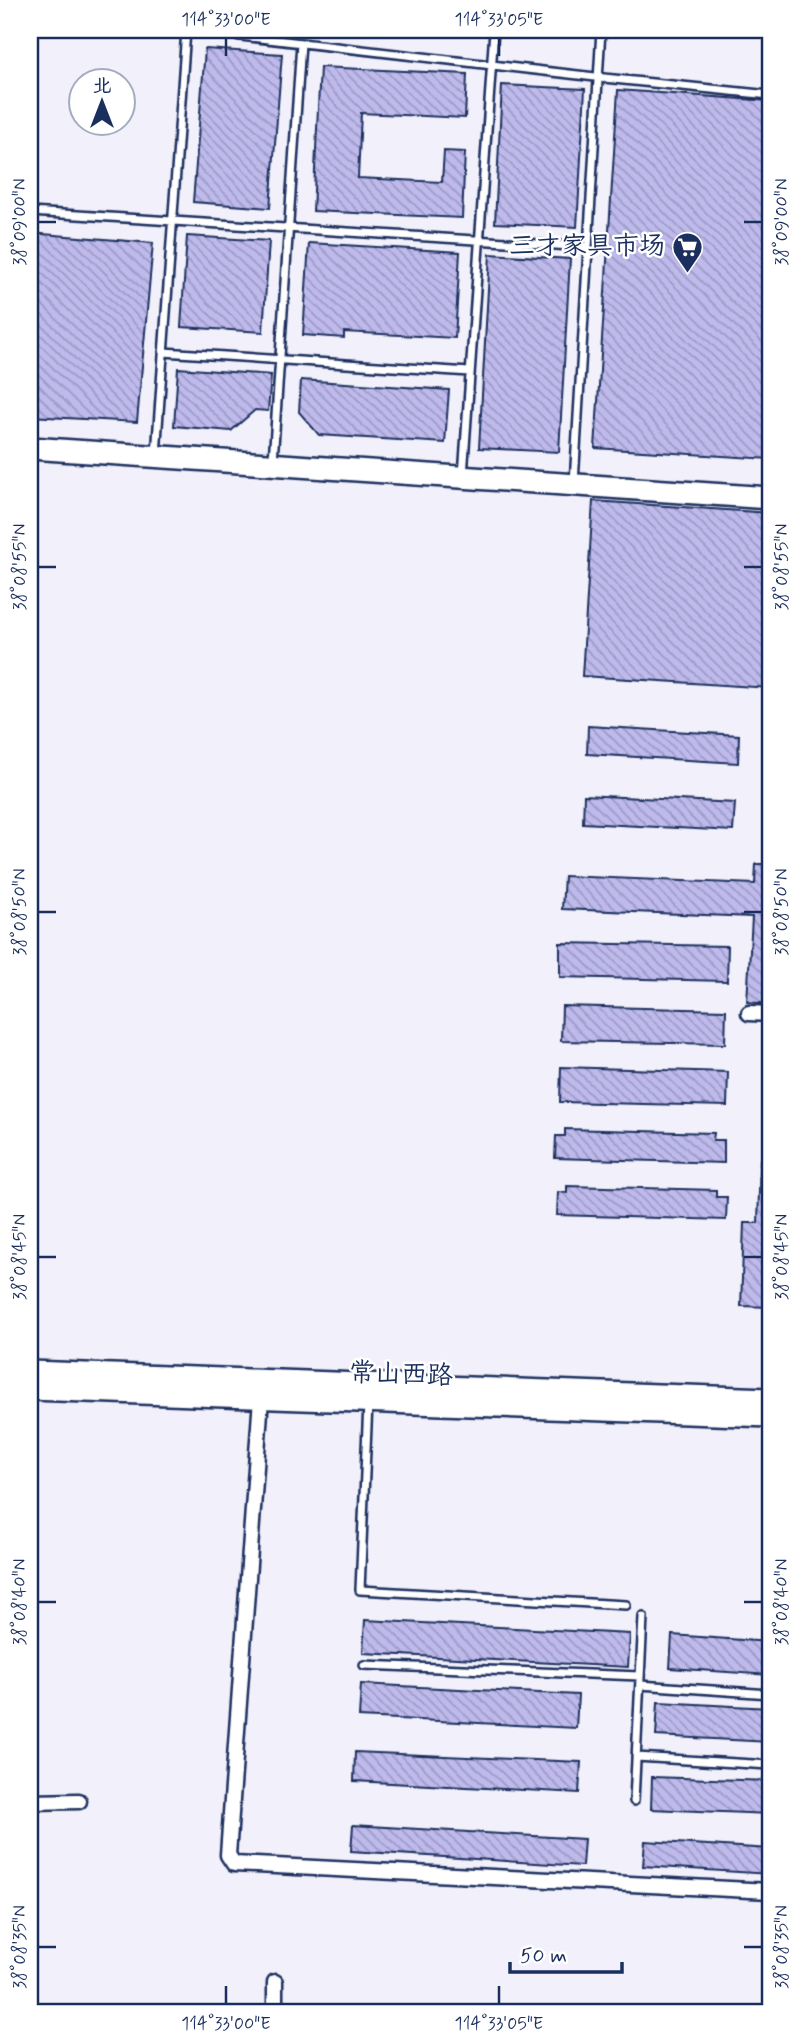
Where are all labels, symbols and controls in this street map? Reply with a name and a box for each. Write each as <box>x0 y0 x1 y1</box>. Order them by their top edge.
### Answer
text: 114°33'00"E <box>181 8 271 32</box>
text: 114°33'05"E <box>455 8 543 32</box>
north arrow <box>66 66 136 136</box>
text: 北 <box>92 74 112 99</box>
text: 38°09'00"N <box>8 178 32 266</box>
text: 38°09'00"N <box>770 178 794 266</box>
place label: 三才家具市场 <box>509 230 665 264</box>
supermarket icon: 三才家具市场 <box>671 230 705 274</box>
text: 38°08'55"N <box>8 524 32 610</box>
text: 38°08'55"N <box>770 524 794 610</box>
text: 38°08'50"N <box>8 868 32 956</box>
text: 38°08'50"N <box>770 868 794 956</box>
text: 38°08'45"N <box>8 1214 32 1300</box>
text: 38°08'45"N <box>770 1214 794 1300</box>
street label: 常山西路 <box>348 1356 454 1394</box>
text: 38°08'40"N <box>8 1558 32 1646</box>
text: 38°08'40"N <box>770 1558 794 1646</box>
text: 38°08'35"N <box>8 1905 32 1989</box>
text: 38°08'35"N <box>770 1905 794 1989</box>
scale bar <box>510 1930 622 1974</box>
text: 50 m <box>520 1942 567 1970</box>
text: 114°33'00"E <box>181 2012 271 2036</box>
text: 114°33'05"E <box>455 2012 543 2036</box>

